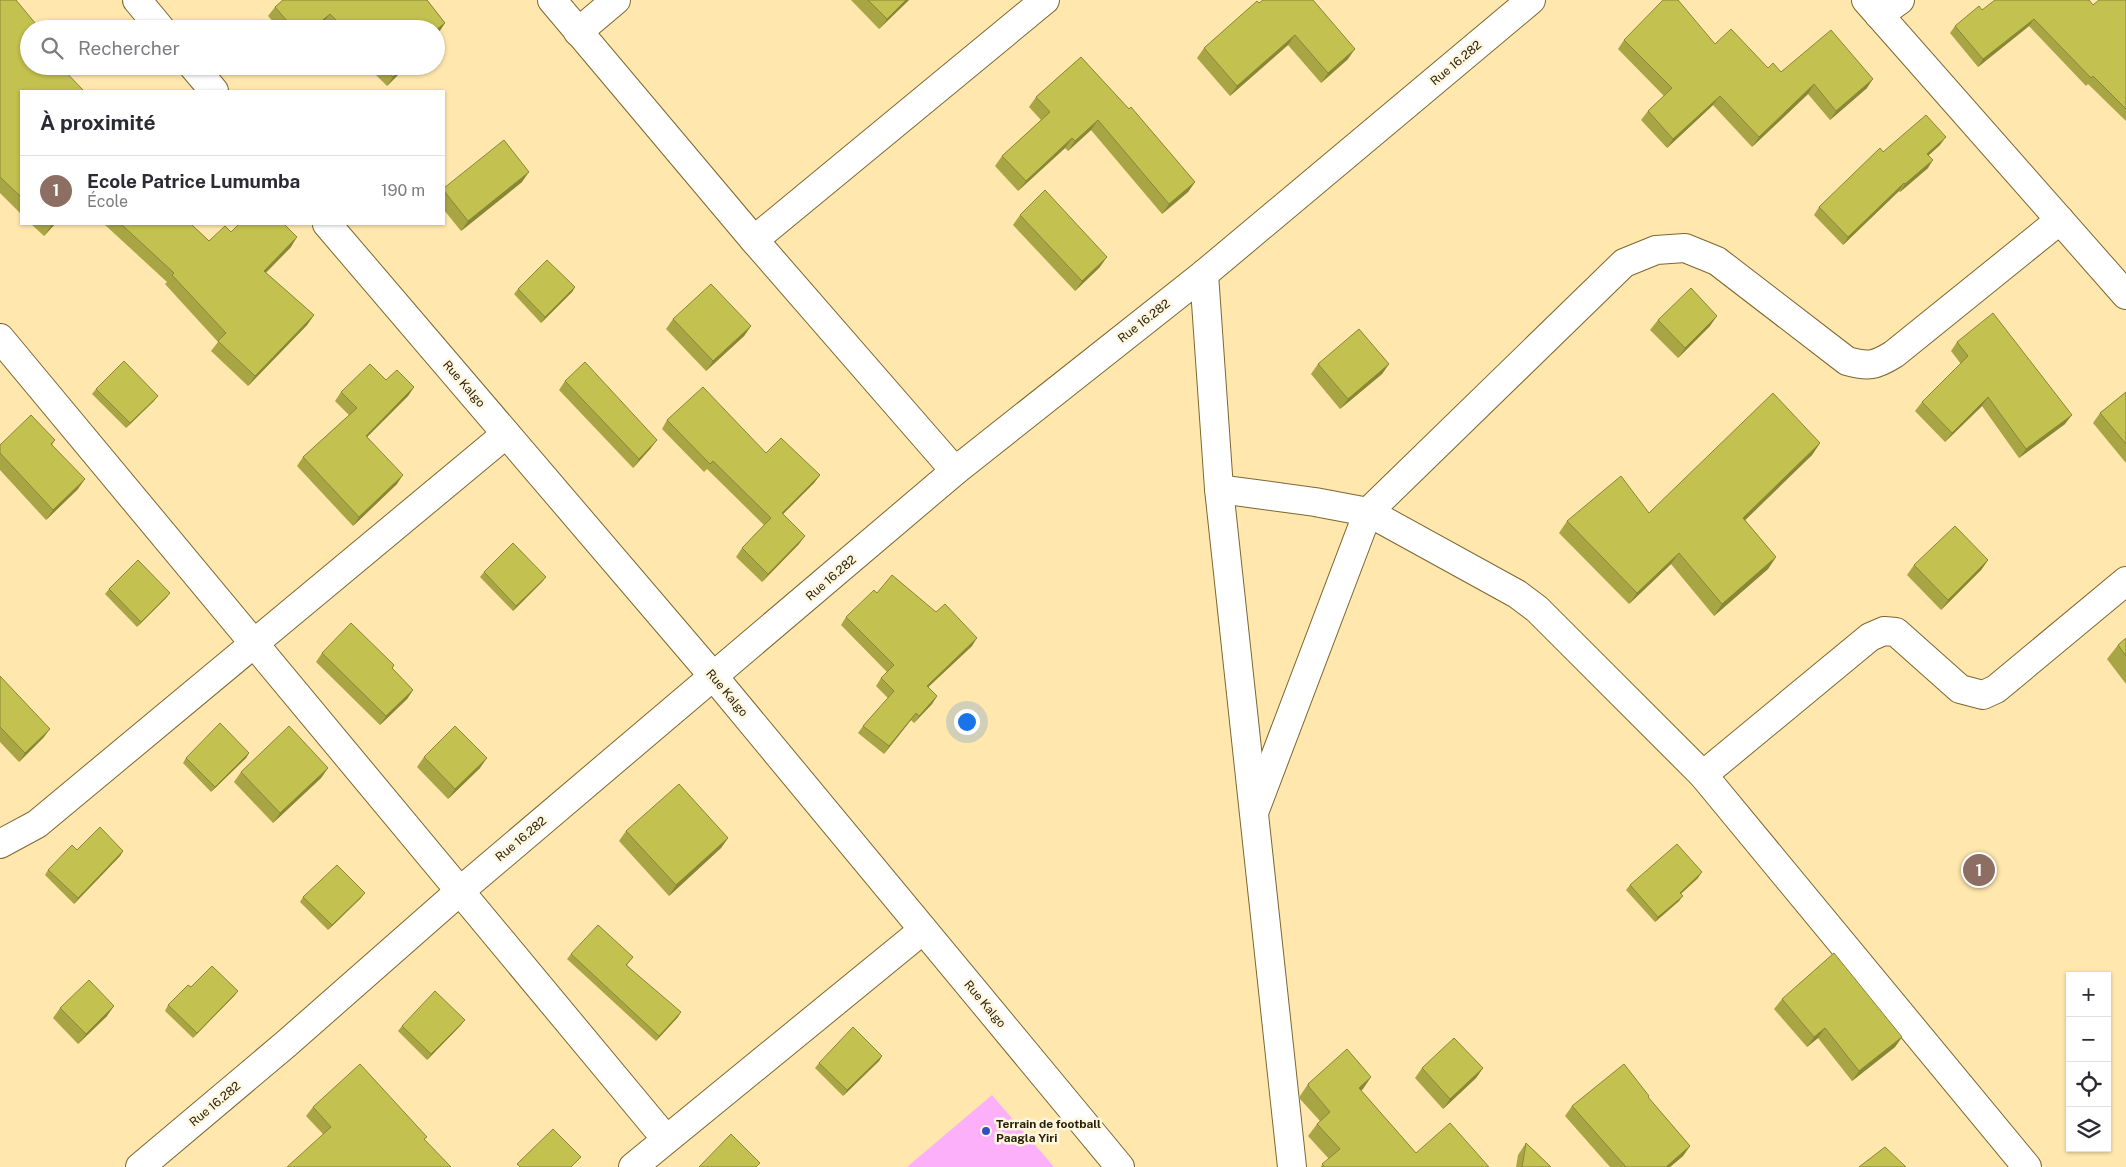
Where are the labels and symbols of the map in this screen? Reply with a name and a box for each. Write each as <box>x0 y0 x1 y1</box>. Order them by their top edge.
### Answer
street label: Rue 16.282 <box>1428 38 1484 88</box>
street label: Rue 16.282 <box>1115 296 1173 346</box>
street label: Rue Kalgo <box>440 358 488 410</box>
street label: Rue 16.282 <box>803 552 859 604</box>
street label: Rue Kalgo <box>703 667 751 720</box>
your location <box>954 709 980 735</box>
street label: Rue 16.282 <box>493 814 549 864</box>
pin: 1 <box>1963 851 1995 889</box>
street label: Rue Kalgo <box>961 978 1009 1031</box>
street label: Rue 16.282 <box>187 1079 243 1129</box>
place label: Terrain de football Paagla Yiri <box>996 1117 1101 1145</box>
marker: Terrain de football Paagla Yiri <box>980 1125 992 1137</box>

